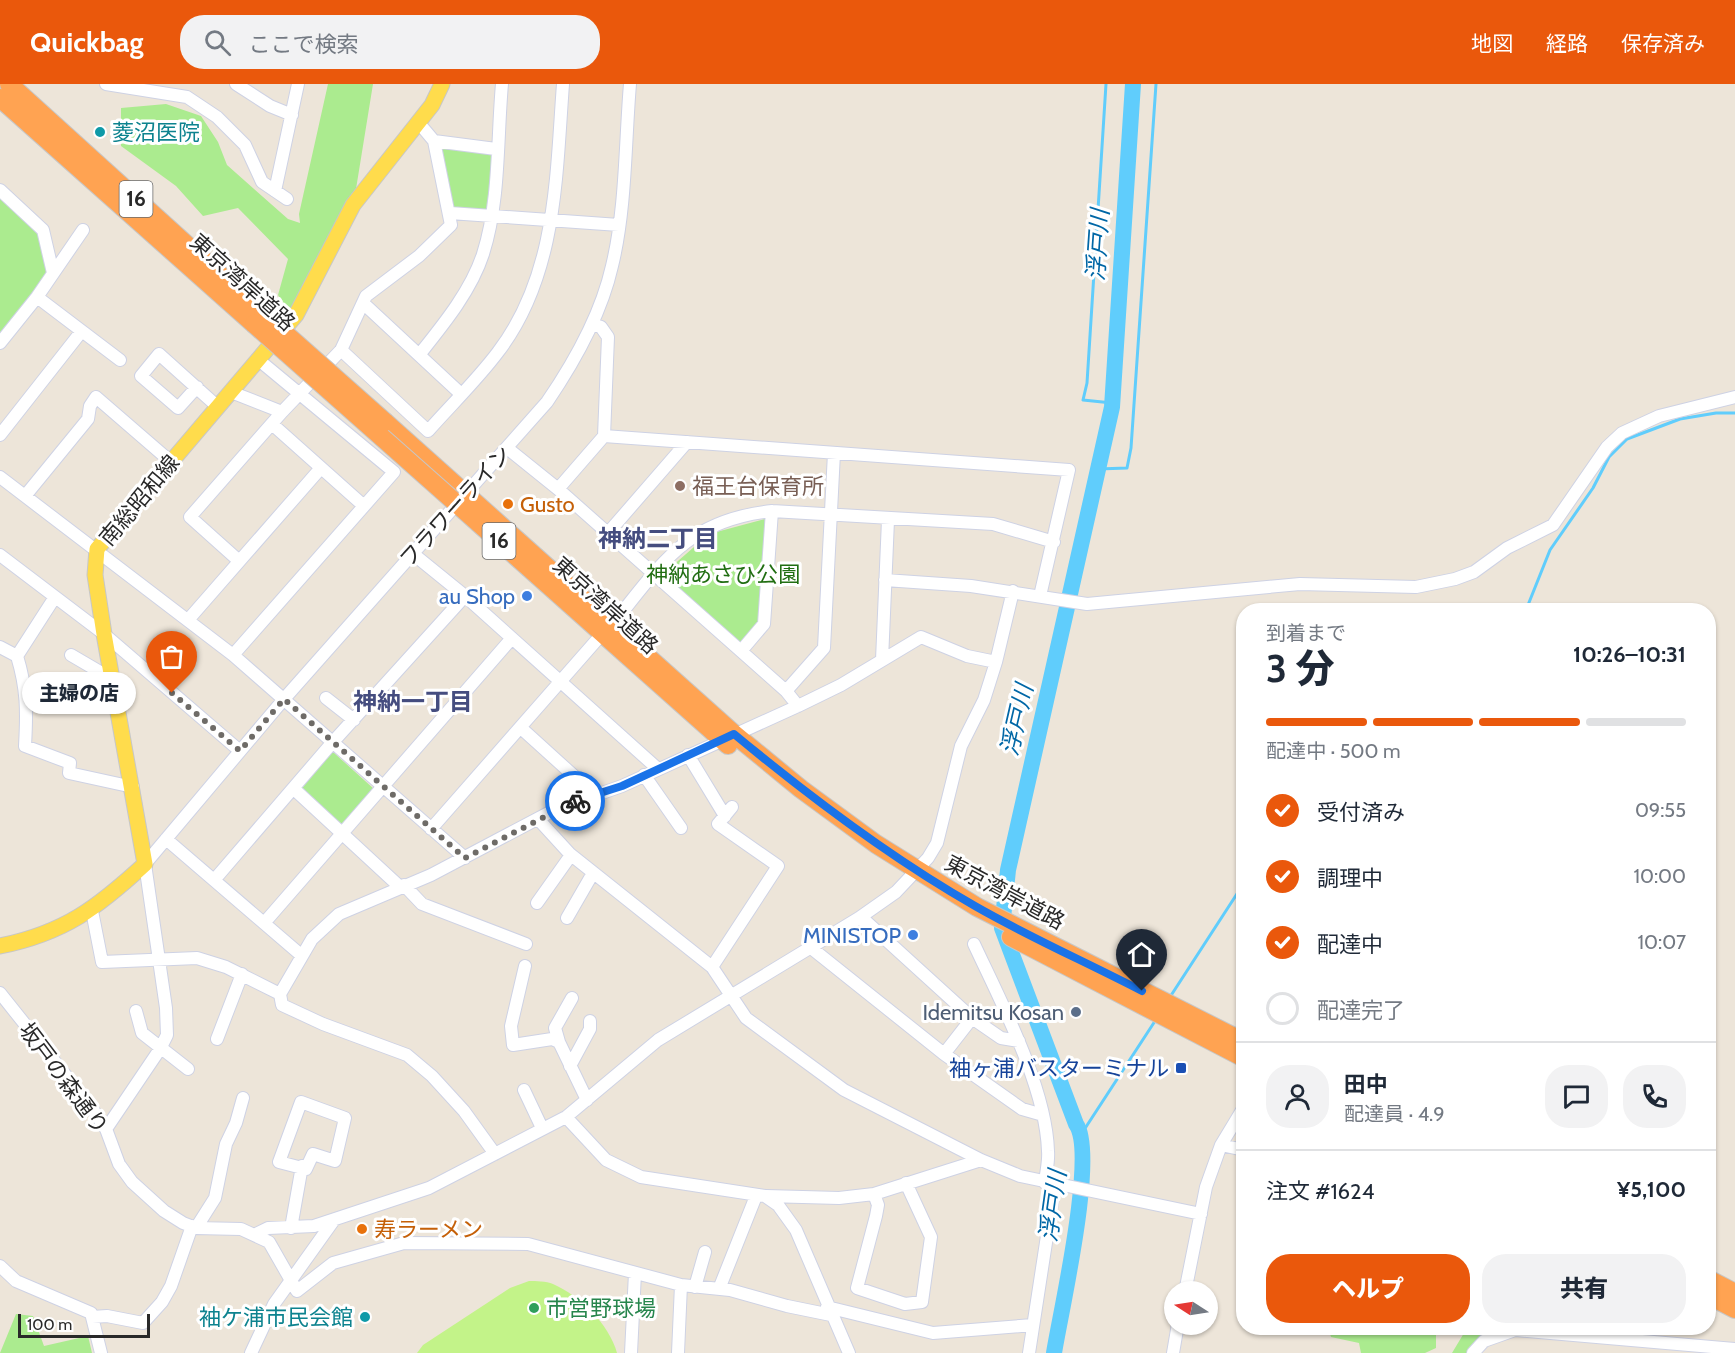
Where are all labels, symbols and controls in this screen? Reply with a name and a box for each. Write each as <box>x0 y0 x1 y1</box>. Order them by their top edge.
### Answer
search box <box>180 15 600 69</box>
text: Quickbag <box>30 25 144 59</box>
icon: search <box>201 26 234 59</box>
text: ここで検索 <box>249 31 359 58</box>
text: 地図 <box>1471 31 1513 56</box>
text: 経路 <box>1546 31 1588 56</box>
text: 保存済み <box>1621 31 1705 56</box>
place label: 菱沼医院 <box>112 119 200 146</box>
marker: 菱沼医院 <box>93 125 107 139</box>
road number: 16 <box>120 181 152 217</box>
water label: 浮戸川 <box>1081 205 1115 282</box>
street label: 東京湾岸道路 <box>185 228 301 337</box>
street label: フラワーライン <box>394 440 517 573</box>
street label: 南総昭和線 <box>94 450 185 551</box>
place label: 福王台保育所 <box>692 473 824 500</box>
marker: 福王台保育所 <box>673 479 687 493</box>
place label: Gusto <box>520 491 575 518</box>
marker: Gusto <box>501 497 515 511</box>
road number: 16 <box>482 523 516 559</box>
district label: 神納二丁目 <box>598 524 718 553</box>
street label: 東京湾岸道路 <box>548 551 664 660</box>
park label: 神納あさひ公園 <box>646 561 800 588</box>
place label: au Shop <box>439 583 515 610</box>
marker: au Shop <box>520 589 534 603</box>
text: 到着まで <box>1266 621 1346 645</box>
pin <box>146 631 197 693</box>
icon: bag <box>155 640 188 673</box>
text: 10:26–10:31 <box>1573 641 1686 668</box>
text: 3 分 <box>1266 644 1335 692</box>
callout: 主婦の店 <box>22 672 136 714</box>
water label: 浮戸川 <box>994 679 1039 758</box>
text: 主婦の店 <box>39 681 119 705</box>
district label: 神納一丁目 <box>353 687 473 716</box>
text: 配達中 · 500 m <box>1266 739 1401 763</box>
courier <box>545 771 605 831</box>
icon: bike <box>559 785 592 818</box>
icon: check <box>1266 794 1299 827</box>
text: 09:55 <box>1635 798 1686 822</box>
text: 受付済み <box>1317 799 1405 826</box>
street label: 東京湾岸道路 <box>940 850 1069 935</box>
icon: check <box>1266 860 1299 893</box>
text: 10:00 <box>1633 864 1686 888</box>
text: 調理中 <box>1317 865 1383 892</box>
place label: MINISTOP <box>803 922 901 949</box>
icon: check <box>1266 926 1299 959</box>
marker: MINISTOP <box>906 928 920 942</box>
pin <box>1116 929 1167 991</box>
text: 10:07 <box>1638 930 1686 954</box>
text: 配達中 <box>1317 931 1383 958</box>
icon: home <box>1125 938 1158 971</box>
text: 配達完了 <box>1317 997 1405 1024</box>
place label: Idemitsu Kosan <box>922 999 1064 1026</box>
marker: Idemitsu Kosan <box>1069 1005 1083 1019</box>
street label: 坂戸の森通り <box>13 1017 114 1139</box>
place label: 袖ヶ浦バスターミナル <box>949 1055 1169 1082</box>
marker: 袖ヶ浦バスターミナル <box>1174 1061 1188 1075</box>
button: person <box>1266 1065 1329 1128</box>
button: chat <box>1545 1065 1608 1128</box>
button: phone <box>1623 1065 1686 1128</box>
text: 田中 <box>1344 1071 1388 1098</box>
text: 配達員 · 4.9 <box>1344 1102 1445 1126</box>
water label: 浮戸川 <box>1033 1165 1072 1244</box>
text: ¥5,100 <box>1617 1176 1686 1203</box>
text: 注文 #1624 <box>1266 1178 1374 1205</box>
place label: 寿ラーメン <box>374 1216 483 1243</box>
marker: 寿ラーメン <box>355 1222 369 1236</box>
button: ヘルプ <box>1266 1254 1470 1323</box>
button: 共有 <box>1482 1254 1686 1323</box>
north arrow <box>1164 1281 1218 1335</box>
map controls <box>1164 1281 1218 1335</box>
place label: 市営野球場 <box>546 1295 656 1322</box>
marker: 市営野球場 <box>527 1301 541 1315</box>
place label: 袖ケ浦市民会館 <box>199 1304 353 1331</box>
marker: 袖ケ浦市民会館 <box>358 1310 372 1324</box>
scale bar <box>18 1311 150 1338</box>
text: 100 m <box>27 1315 72 1334</box>

